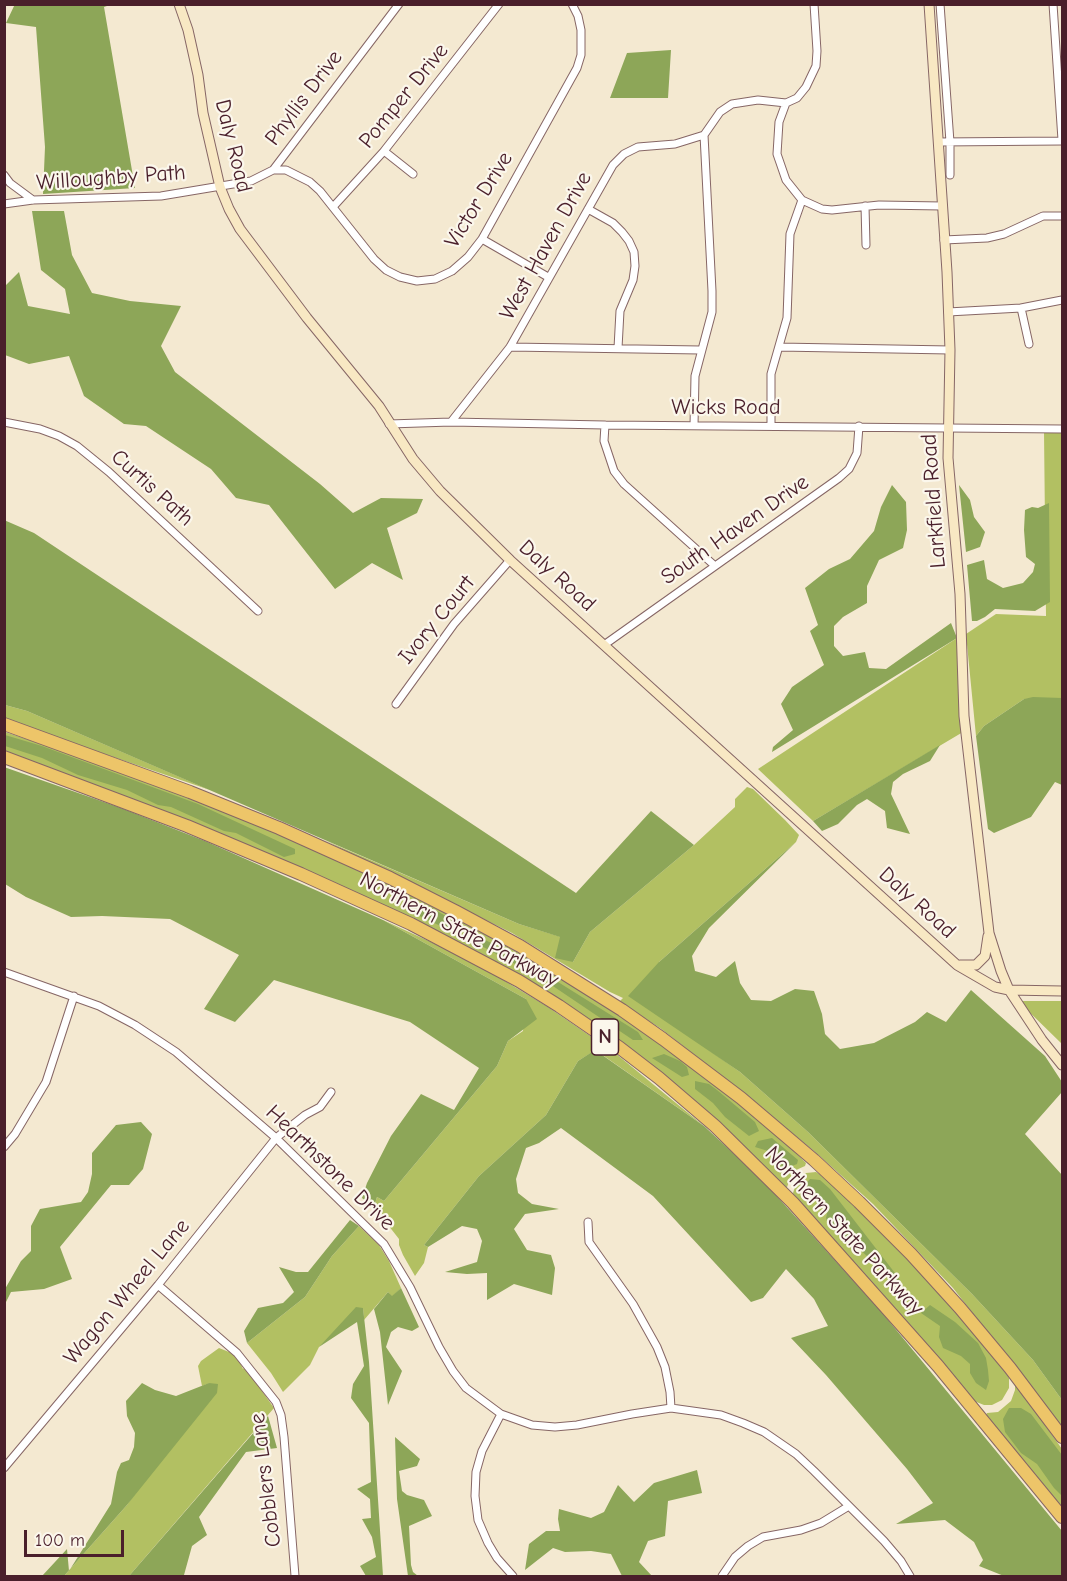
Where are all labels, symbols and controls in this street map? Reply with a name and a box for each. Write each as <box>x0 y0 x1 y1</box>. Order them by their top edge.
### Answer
street label: Pomper Drive <box>354 38 454 154</box>
street label: Phyllis Drive <box>260 45 348 151</box>
street label: Daly Road <box>209 97 257 195</box>
street label: Victor Drive <box>439 147 519 253</box>
street label: Willoughby Path <box>35 160 187 196</box>
street label: West Haven Drive <box>494 167 598 325</box>
street label: Wicks Road <box>671 395 781 421</box>
street label: Larkfield Road <box>916 433 952 569</box>
street label: Curtis Path <box>105 444 199 532</box>
street label: South Haven Drive <box>656 469 814 591</box>
street label: Daly Road <box>513 535 601 617</box>
street label: Ivory Court <box>393 570 481 670</box>
street label: Daly Road <box>873 862 961 944</box>
street label: Northern State Parkway <box>355 866 563 994</box>
road number: N <box>592 1019 618 1055</box>
street label: Hearthstone Drive <box>260 1100 400 1236</box>
street label: Northern State Parkway <box>759 1141 929 1321</box>
street label: Wagon Wheel Lane <box>58 1214 196 1370</box>
street label: Cobblers Lane <box>245 1411 287 1549</box>
scale bar <box>27 1518 128 1556</box>
text: 100 m <box>35 1530 85 1551</box>

